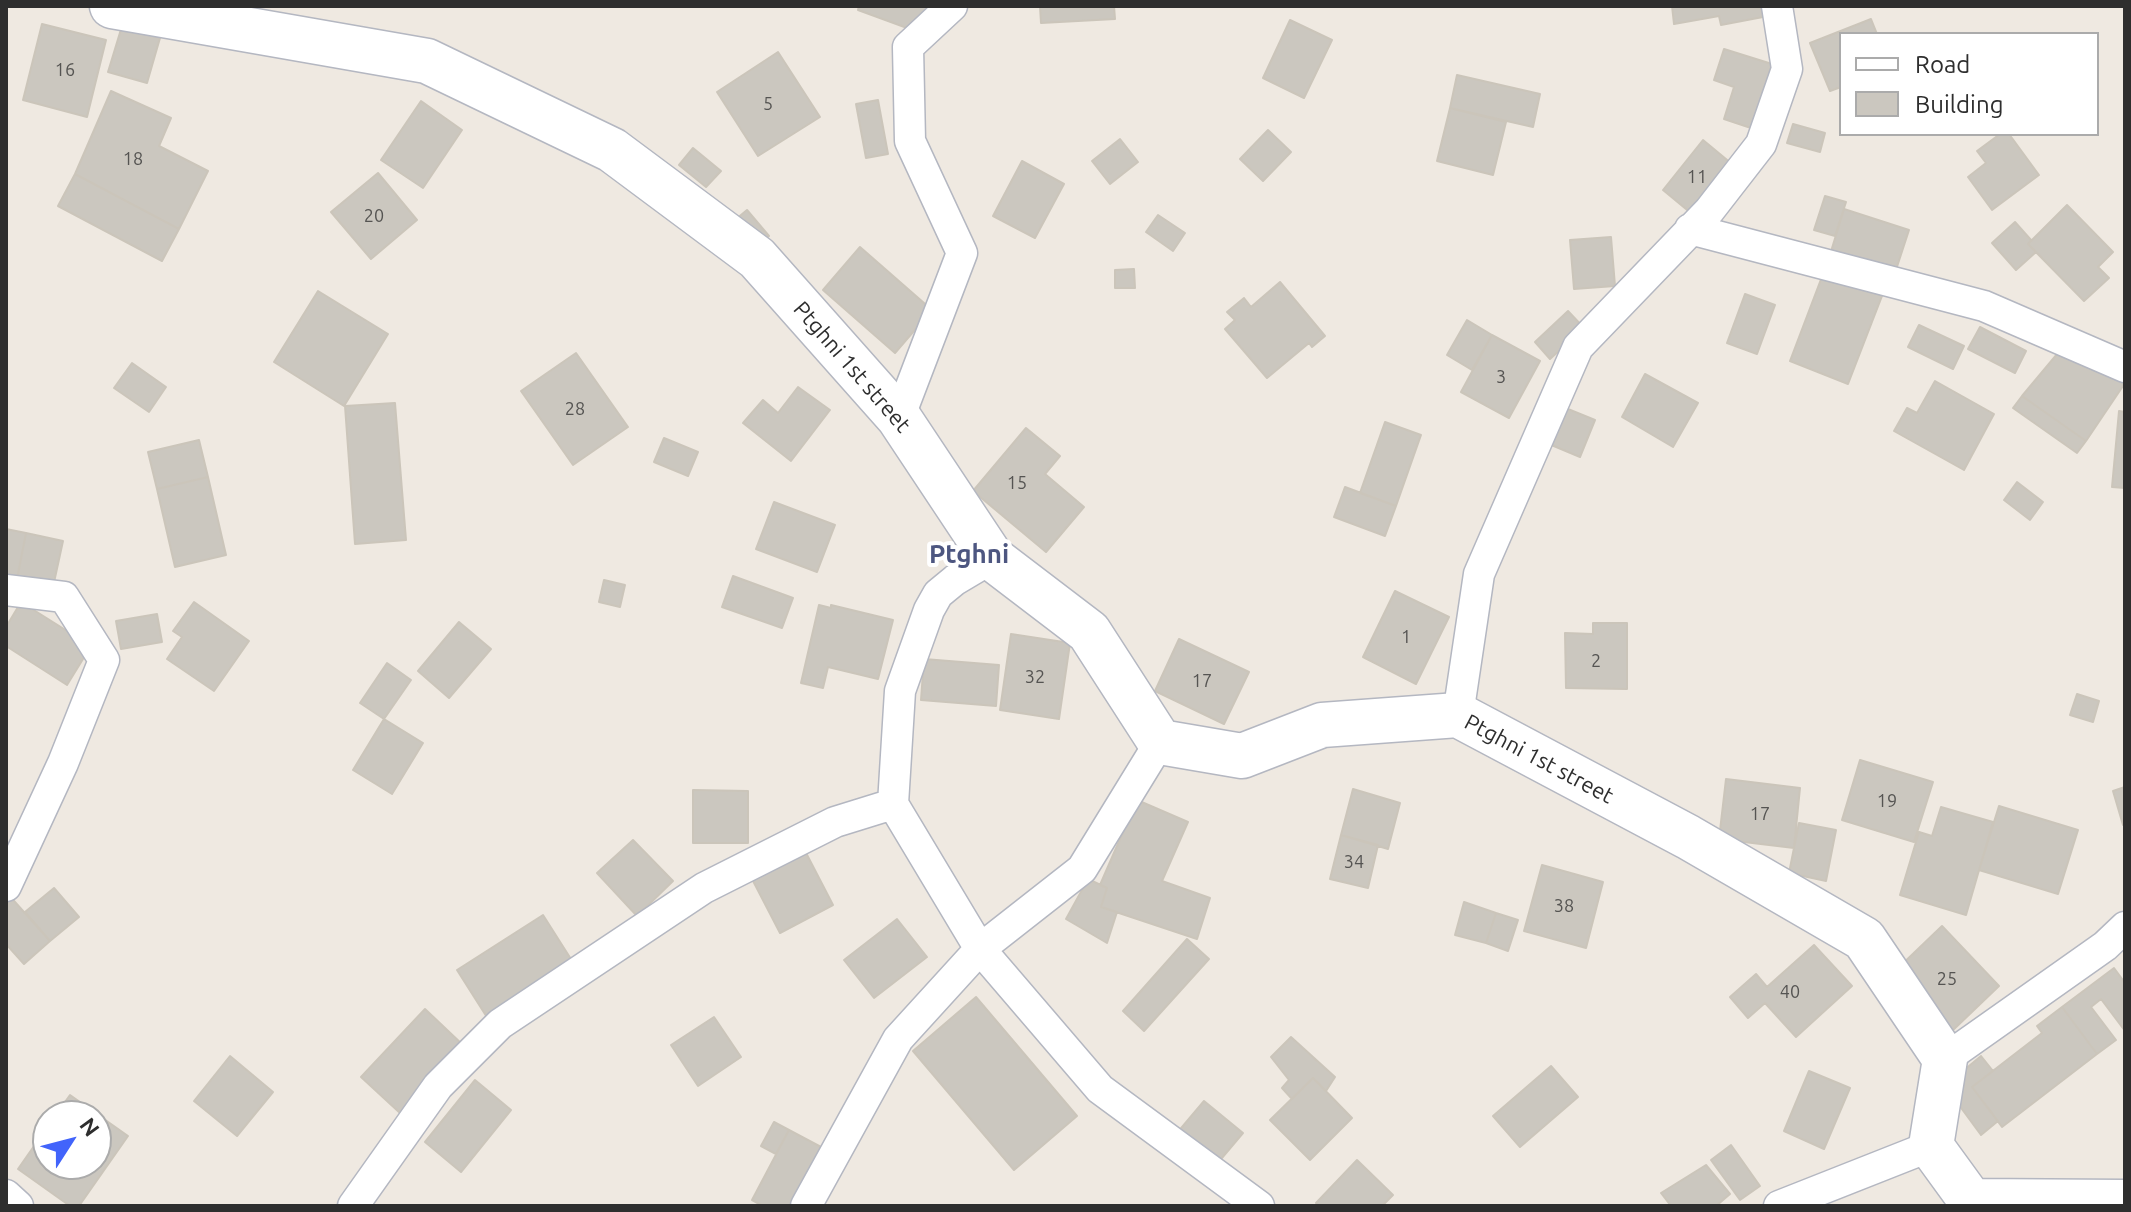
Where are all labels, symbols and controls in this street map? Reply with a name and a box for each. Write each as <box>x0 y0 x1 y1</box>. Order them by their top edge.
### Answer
legend <box>1839 32 2099 136</box>
text: Road <box>1915 51 1970 78</box>
house number: 16 <box>55 59 75 81</box>
text: Building <box>1915 91 2003 118</box>
house number: 5 <box>763 93 773 115</box>
house number: 18 <box>123 148 143 170</box>
house number: 11 <box>1687 166 1707 188</box>
house number: 20 <box>364 205 384 227</box>
street label: Ptghni 1st street <box>788 296 916 438</box>
house number: 3 <box>1496 366 1506 388</box>
house number: 28 <box>565 398 585 420</box>
house number: 15 <box>1007 472 1027 494</box>
district label: Ptghni <box>929 538 1009 570</box>
house number: 1 <box>1401 626 1411 648</box>
house number: 2 <box>1591 650 1601 672</box>
house number: 32 <box>1025 666 1045 688</box>
house number: 17 <box>1192 670 1212 692</box>
street label: Ptghni 1st street <box>1460 709 1618 809</box>
house number: 19 <box>1877 790 1897 812</box>
house number: 17 <box>1750 803 1770 825</box>
house number: 34 <box>1344 851 1364 873</box>
house number: 38 <box>1554 895 1574 917</box>
house number: 25 <box>1937 968 1957 990</box>
house number: 40 <box>1780 981 1800 1003</box>
north arrow <box>32 1100 112 1180</box>
text: N <box>75 1113 105 1141</box>

